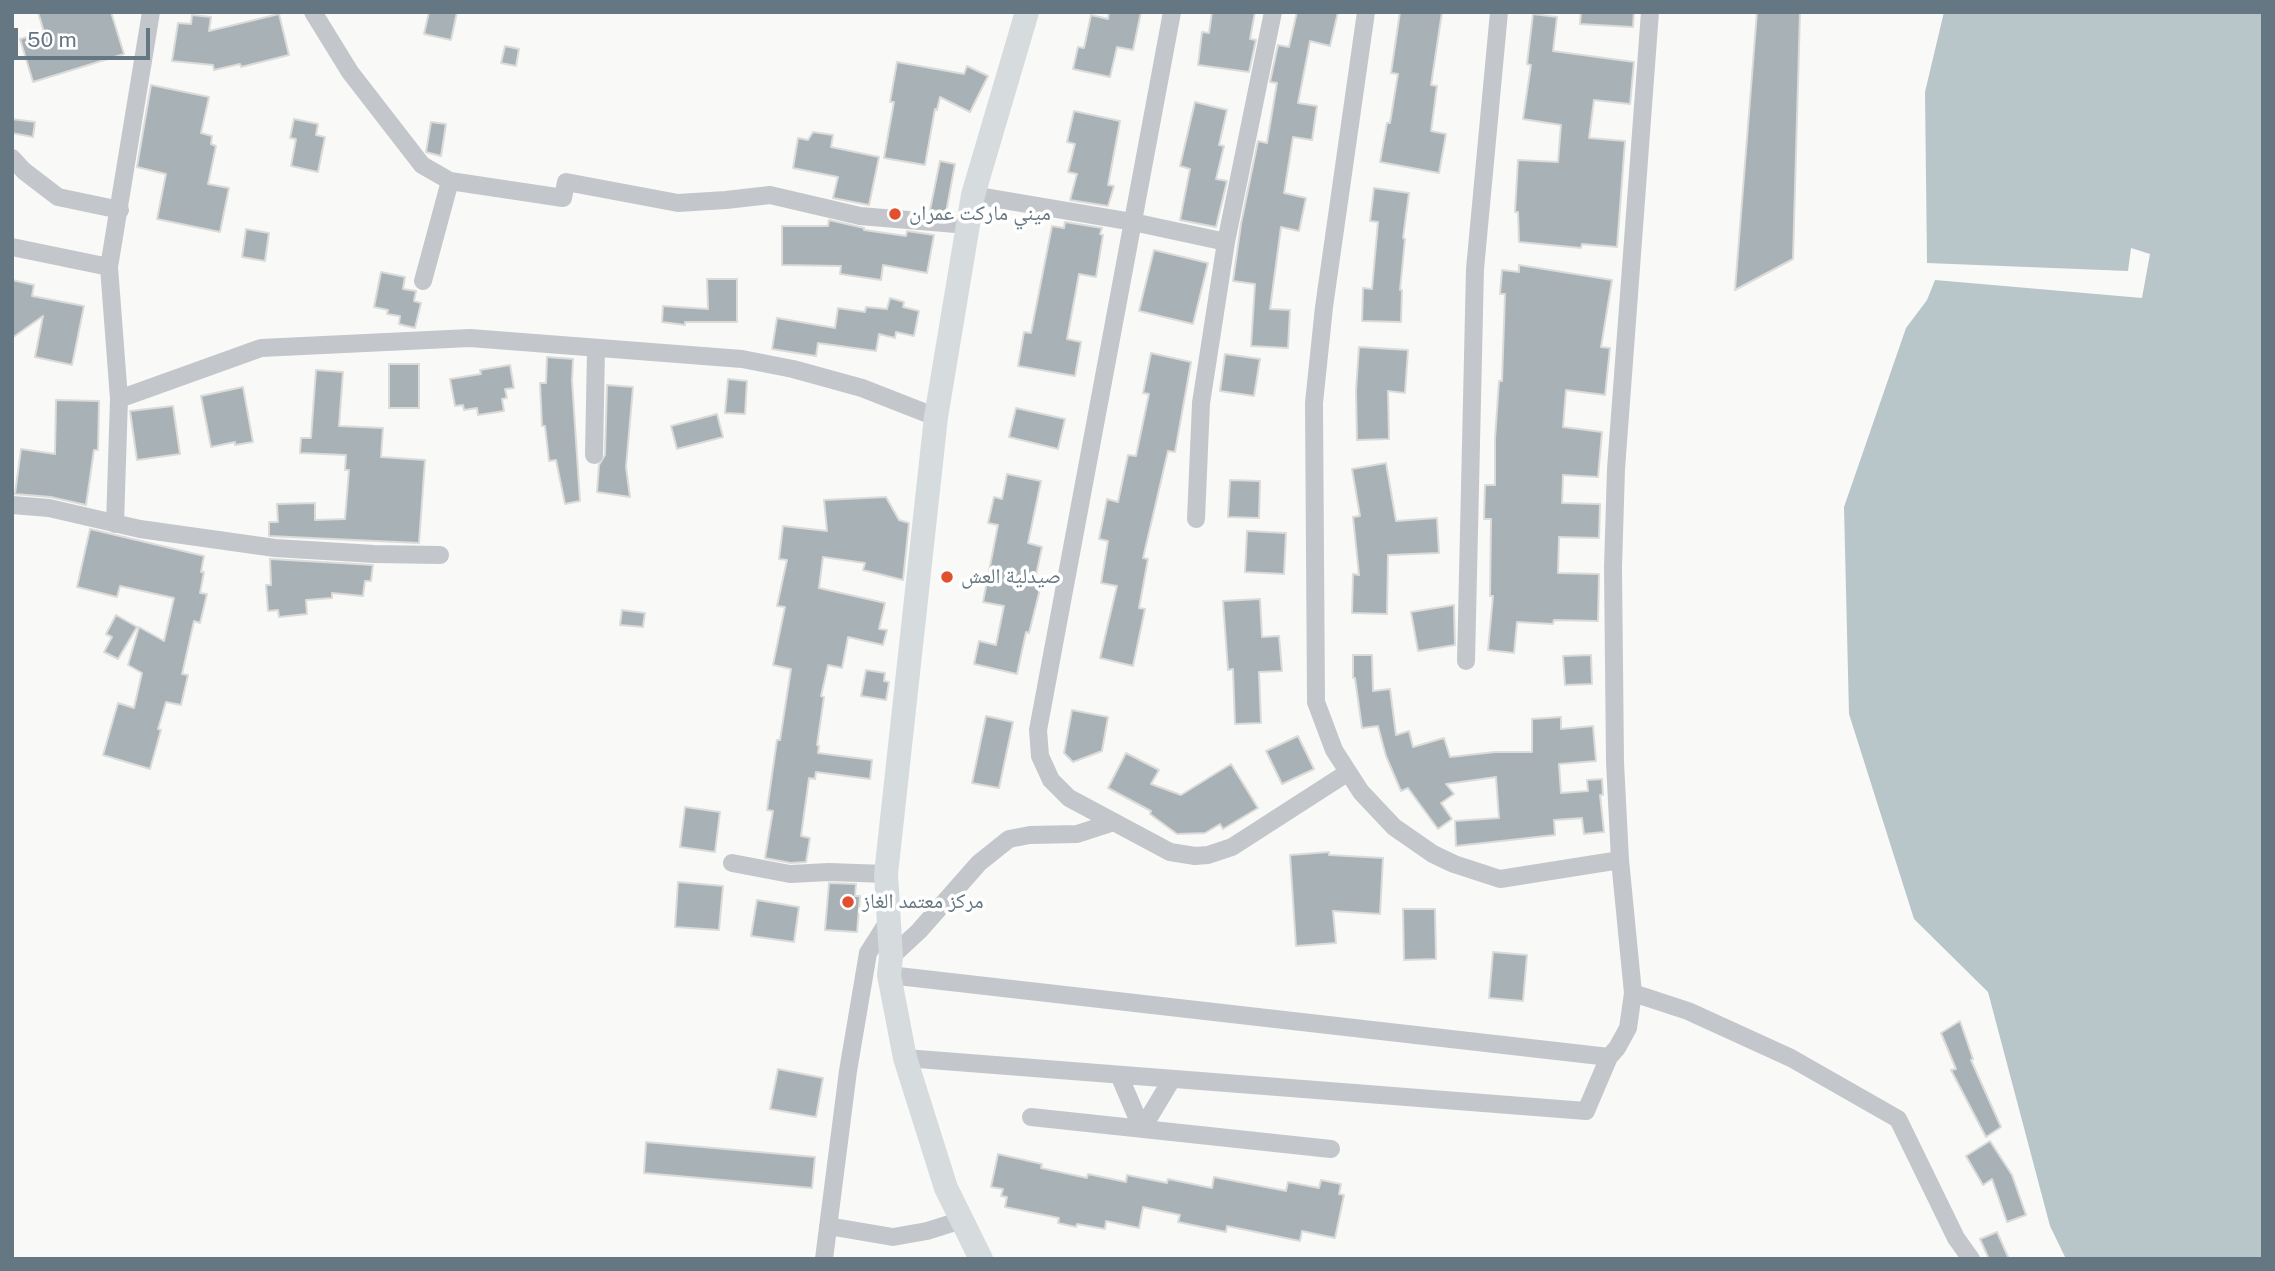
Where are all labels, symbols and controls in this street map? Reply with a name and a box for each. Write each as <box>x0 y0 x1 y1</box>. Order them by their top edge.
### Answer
scale bar <box>18 14 154 58</box>
text: 50 m <box>27 27 77 52</box>
place label: ميني ماركت عمران <box>909 201 1051 227</box>
marker: ميني ماركت عمران <box>887 206 903 222</box>
place label: صيدلية العش <box>961 564 1061 590</box>
marker: صيدلية العش <box>939 569 955 585</box>
place label: مركز معتمد الغاز <box>862 889 983 915</box>
marker: مركز معتمد الغاز <box>840 894 856 910</box>

